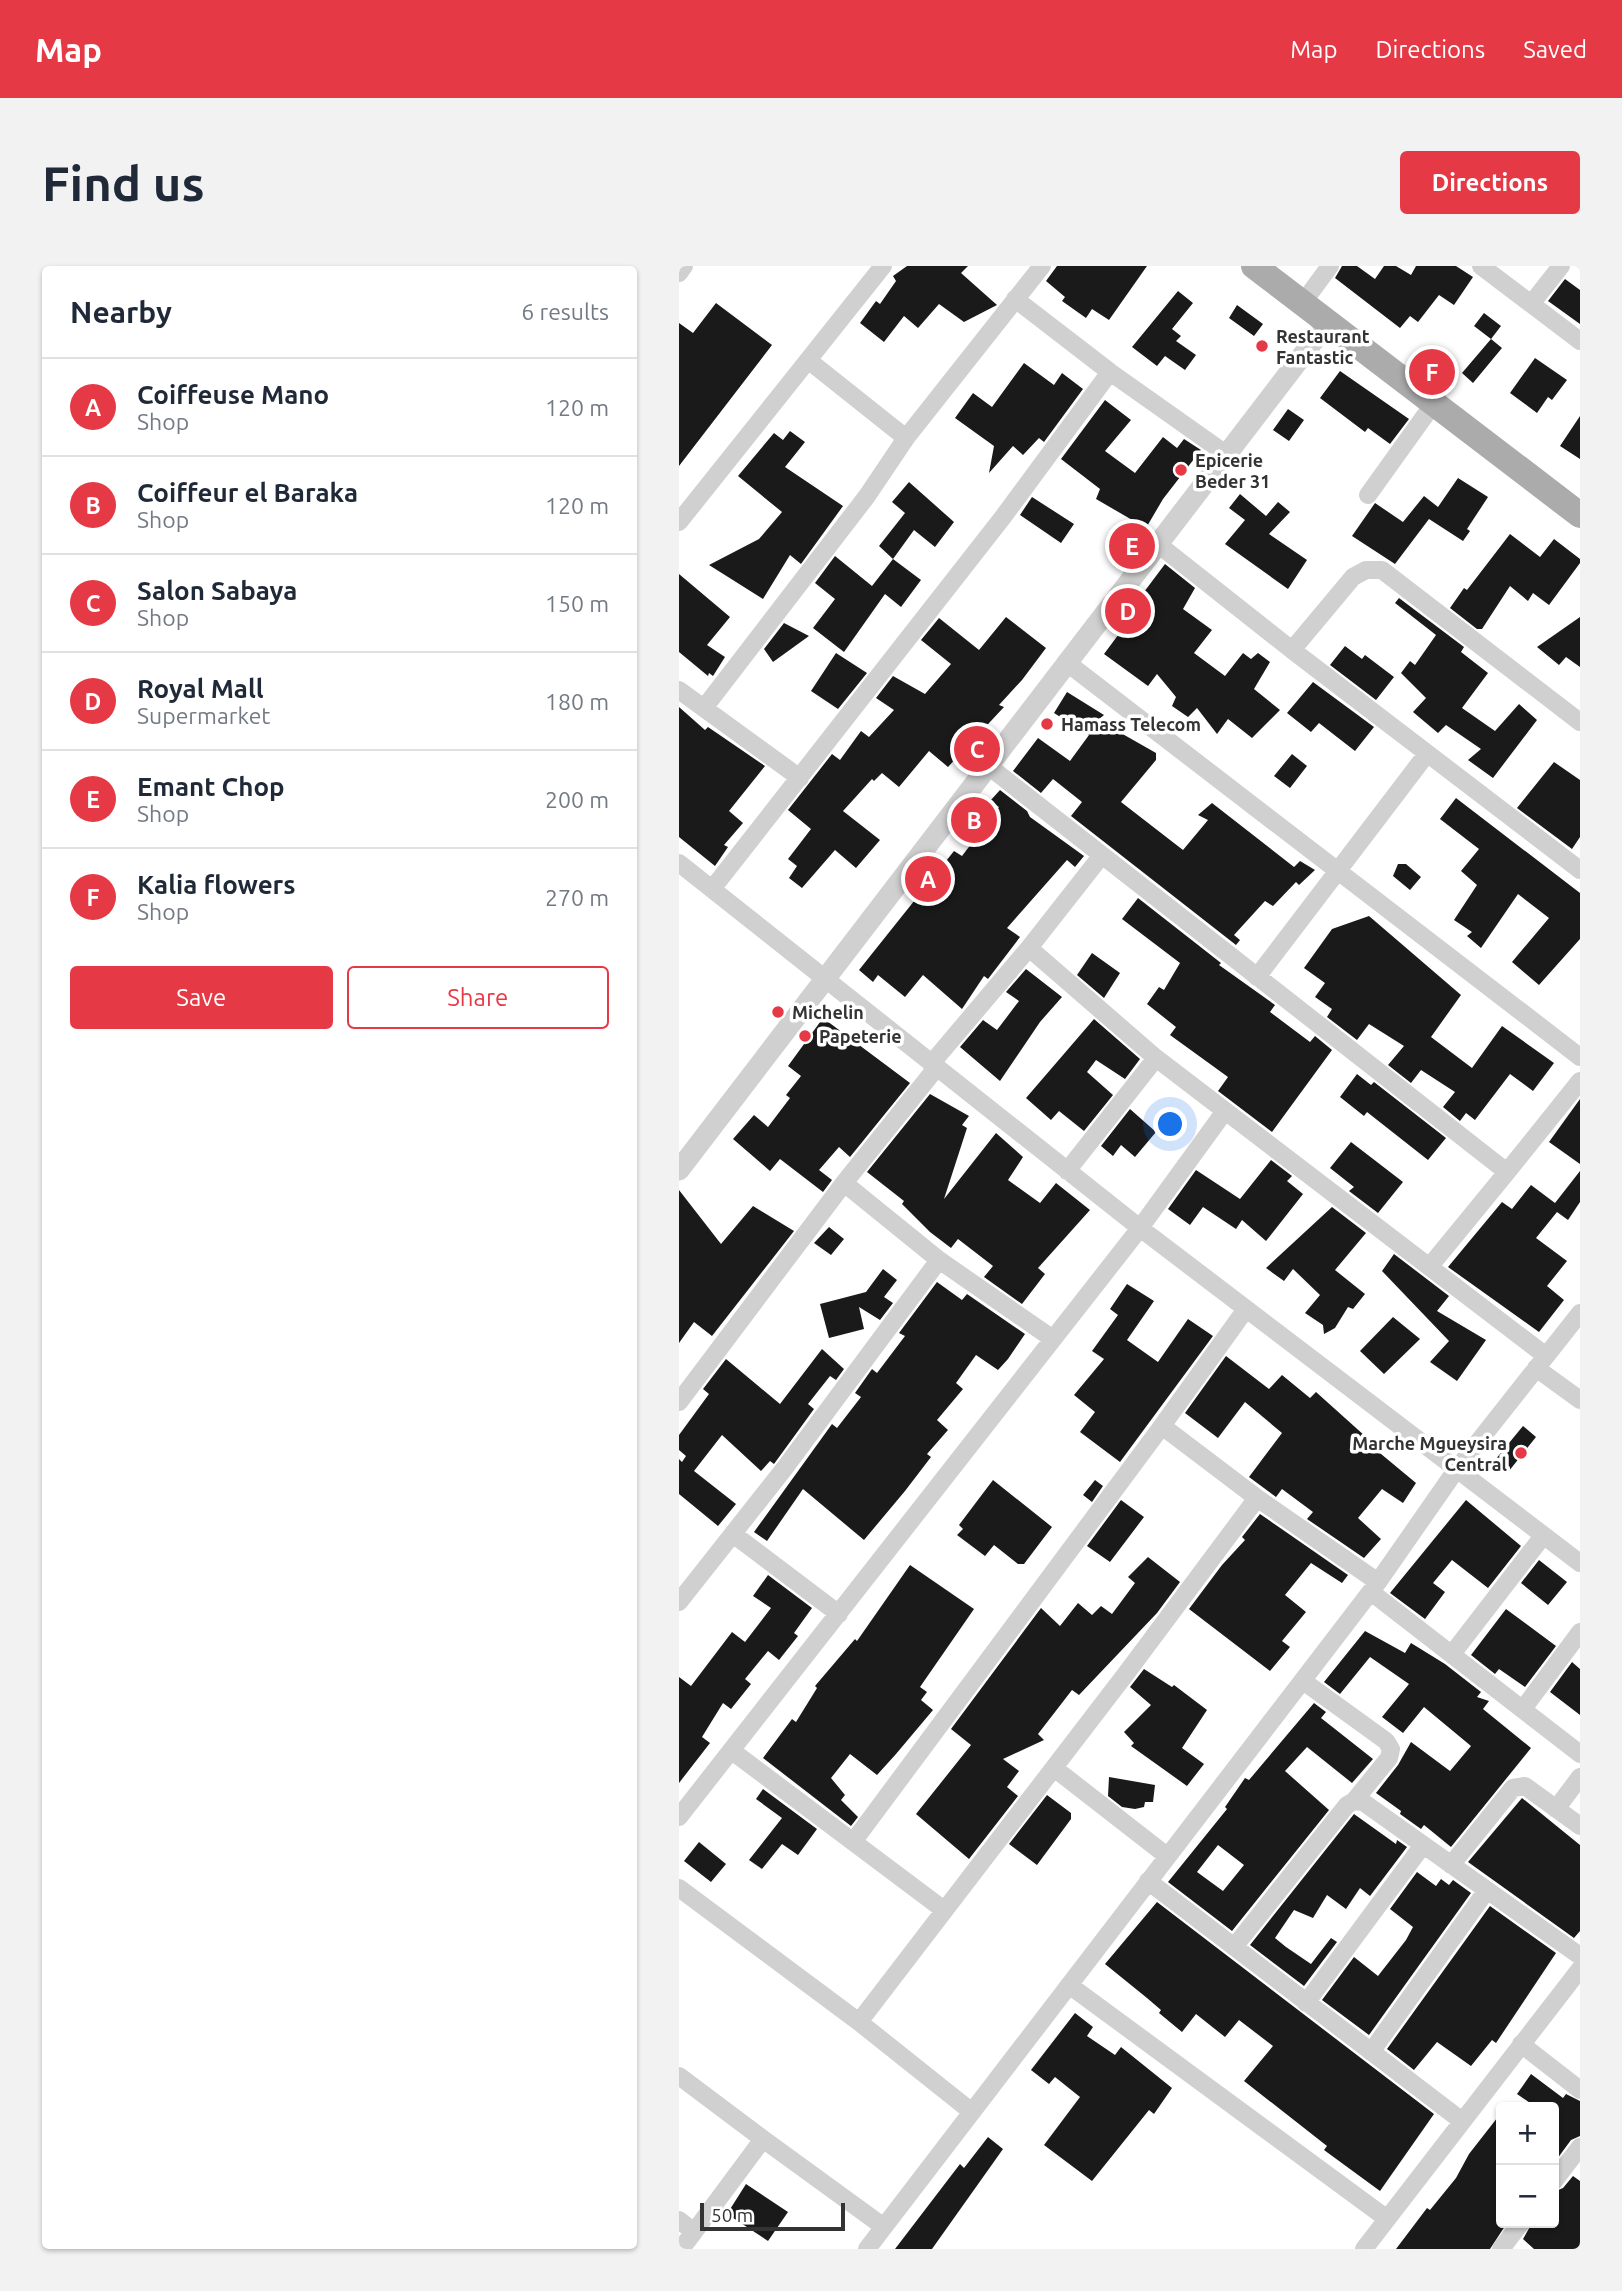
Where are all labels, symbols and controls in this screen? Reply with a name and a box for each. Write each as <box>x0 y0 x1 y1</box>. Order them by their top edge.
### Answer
text: Map <box>35 31 102 68</box>
text: Map <box>1290 36 1337 63</box>
text: Directions <box>1375 36 1485 63</box>
text: Saved <box>1523 36 1587 63</box>
button: Directions <box>1400 151 1580 214</box>
text: Find us <box>42 155 205 210</box>
text: Nearby <box>70 295 172 329</box>
text: 6 results <box>521 299 609 324</box>
place label: Restaurant Fantastic <box>1276 326 1370 367</box>
marker: Restaurant Fantastic <box>1254 338 1270 354</box>
pin: F <box>1409 346 1455 398</box>
text: Coiffeuse Mano <box>137 380 329 409</box>
text: A <box>85 395 101 420</box>
text: 120 m <box>545 395 609 420</box>
text: Shop <box>137 409 189 434</box>
place label: Epicerie Beder 31 <box>1195 450 1270 491</box>
marker: Epicerie Beder 31 <box>1173 462 1189 478</box>
text: Coiffeur el Baraka <box>137 478 358 507</box>
text: B <box>85 493 101 518</box>
text: 120 m <box>545 493 609 518</box>
text: Shop <box>137 507 189 532</box>
pin: E <box>1109 520 1155 572</box>
text: Salon Sabaya <box>137 576 297 605</box>
pin: D <box>1105 585 1151 637</box>
text: C <box>86 591 100 616</box>
text: 150 m <box>545 591 609 616</box>
text: Shop <box>137 605 189 630</box>
text: Royal Mall <box>137 674 264 703</box>
text: D <box>85 689 101 714</box>
text: 180 m <box>545 689 609 714</box>
text: Supermarket <box>137 703 270 728</box>
place label: Hamass Telecom <box>1061 714 1201 734</box>
marker: Hamass Telecom <box>1039 716 1055 732</box>
pin: C <box>954 723 1000 775</box>
text: Emant Chop <box>137 772 285 801</box>
text: E <box>86 787 100 812</box>
text: 200 m <box>545 787 609 812</box>
pin: B <box>951 794 997 846</box>
text: Shop <box>137 801 189 826</box>
pin: A <box>905 853 951 905</box>
text: Kalia flowers <box>137 870 296 899</box>
text: F <box>87 885 99 910</box>
text: 270 m <box>545 885 609 910</box>
text: Shop <box>137 899 189 924</box>
button: Save <box>70 966 333 1029</box>
button: Share <box>347 966 609 1029</box>
place label: Michelin <box>792 1002 864 1022</box>
marker: Michelin <box>770 1004 786 1020</box>
place label: Papeterie <box>819 1026 902 1046</box>
marker: Papeterie <box>797 1028 813 1044</box>
your location <box>1153 1107 1187 1141</box>
place label: Marche Mgueysira Central <box>1352 1433 1508 1474</box>
marker: Marche Mgueysira Central <box>1513 1445 1529 1461</box>
map controls <box>1496 2102 1559 2228</box>
button: + <box>1496 2102 1559 2165</box>
button: − <box>1496 2165 1559 2228</box>
scale bar <box>700 2200 845 2232</box>
text: 50 m <box>711 2204 753 2226</box>

